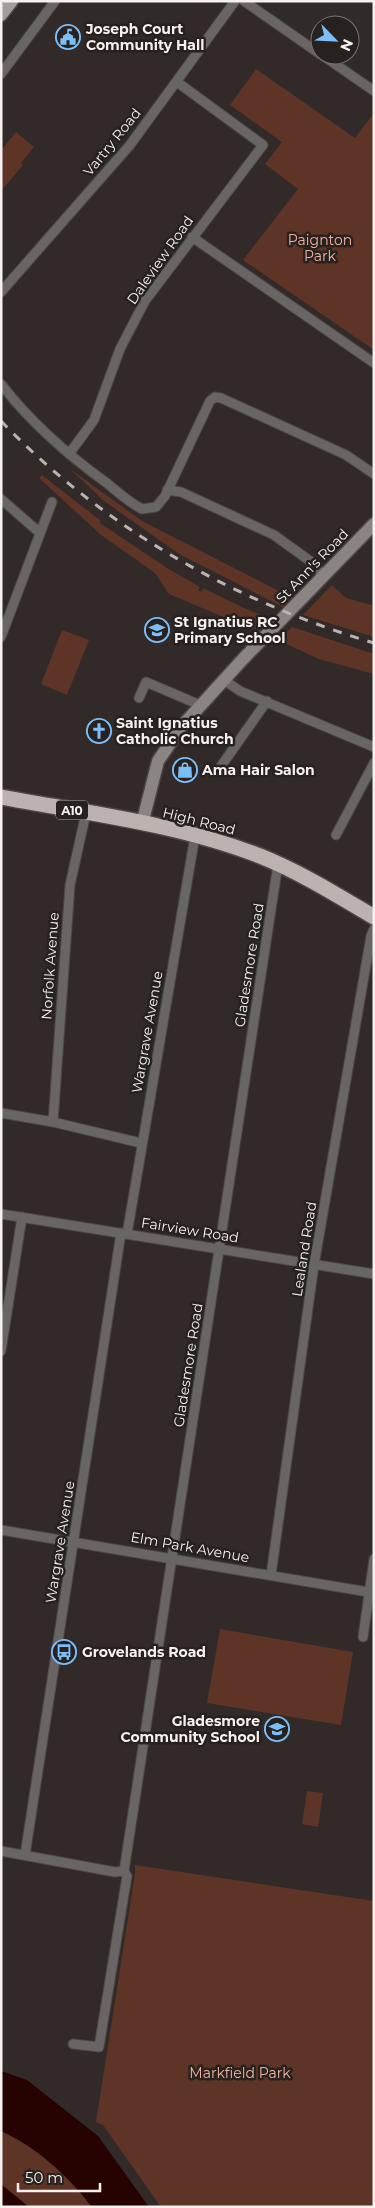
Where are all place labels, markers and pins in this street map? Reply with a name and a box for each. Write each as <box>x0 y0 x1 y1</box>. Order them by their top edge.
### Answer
place label: Joseph Court Community Hall <box>85 20 204 54</box>
public building icon: Joseph Court Community Hall <box>55 24 81 50</box>
place label: St Ignatius RC Primary School <box>174 613 285 647</box>
school or university icon: St Ignatius RC Primary School <box>144 617 170 643</box>
place label: Saint Ignatius Catholic Church <box>116 714 234 748</box>
church icon: Saint Ignatius Catholic Church <box>86 718 112 744</box>
shop icon: Ama Hair Salon <box>172 757 198 783</box>
place label: Ama Hair Salon <box>201 761 315 779</box>
bus stop icon: Grovelands Road <box>51 1639 77 1665</box>
place label: Grovelands Road <box>82 1643 206 1661</box>
place label: Gladesmore Community School <box>121 1712 260 1746</box>
school or university icon: Gladesmore Community School <box>264 1716 290 1742</box>

